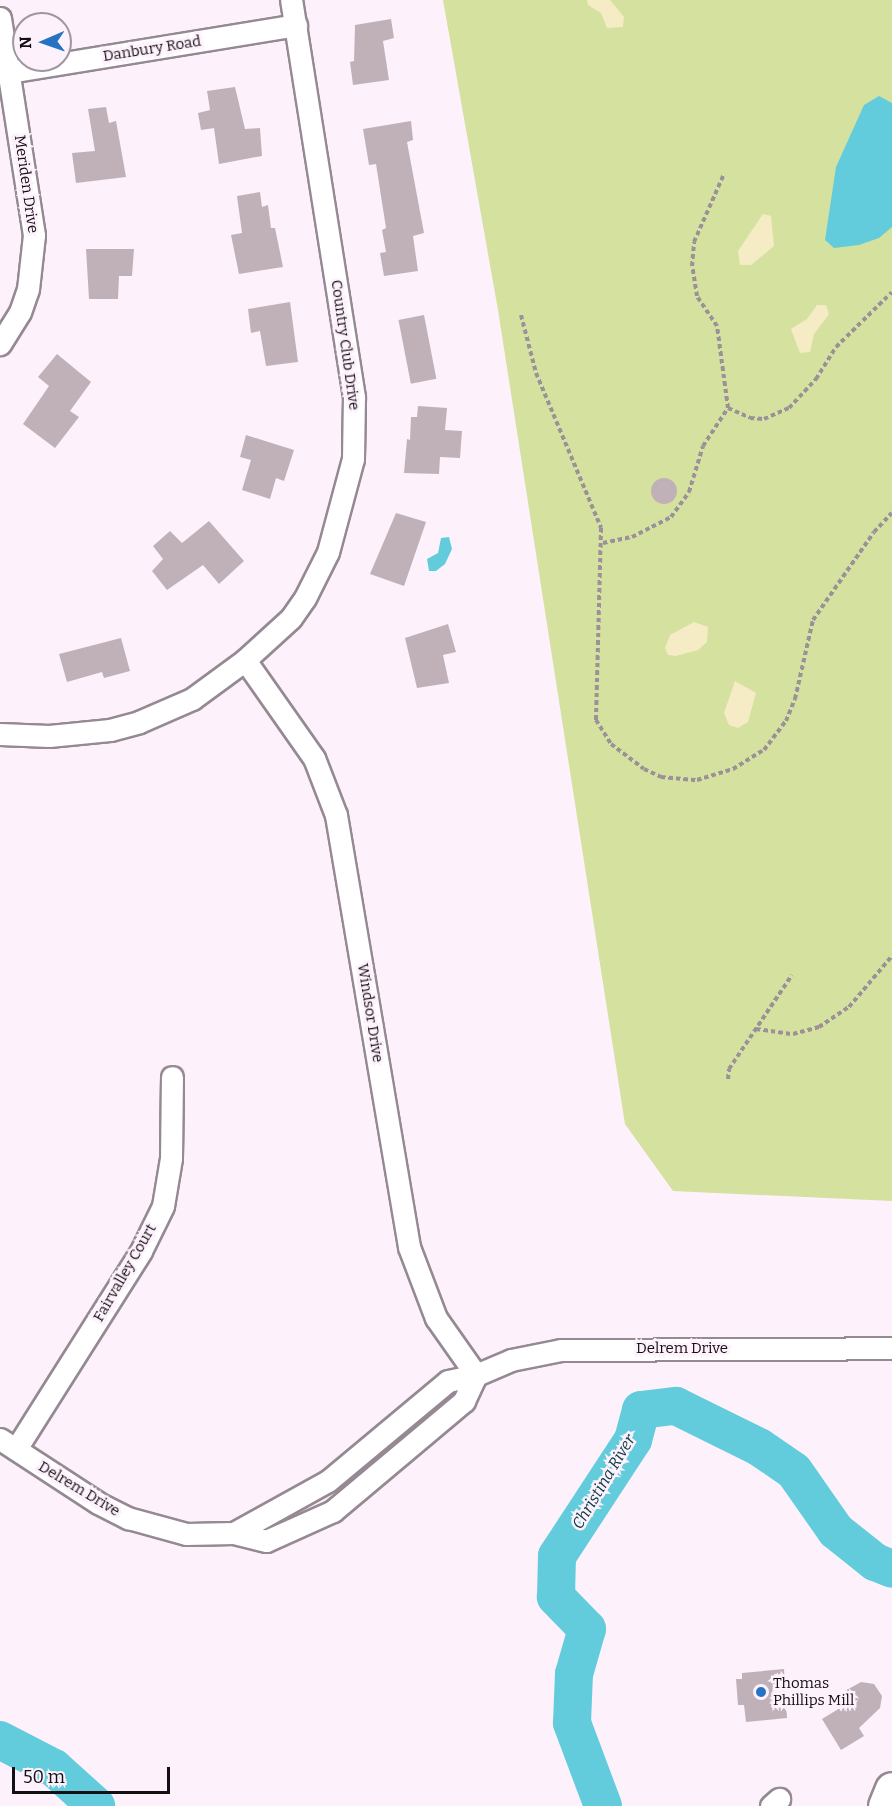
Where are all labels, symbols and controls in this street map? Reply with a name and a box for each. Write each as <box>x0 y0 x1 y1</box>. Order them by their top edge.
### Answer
north arrow <box>12 12 72 72</box>
street label: Danbury Road <box>102 32 202 66</box>
text: N <box>16 36 35 49</box>
street label: Meriden Drive <box>10 134 42 234</box>
street label: Country Club Drive <box>327 279 363 411</box>
street label: Windsor Drive <box>353 962 387 1064</box>
street label: Fairvalley Court <box>90 1221 160 1325</box>
street label: Delrem Drive <box>636 1340 728 1358</box>
water label: Christina River <box>568 1431 640 1533</box>
street label: Delrem Drive <box>35 1458 123 1520</box>
place label: Thomas Phillips Mill <box>773 1674 854 1709</box>
marker: Thomas Phillips Mill <box>754 1685 768 1699</box>
scale bar <box>15 1755 172 1793</box>
text: 50 m <box>23 1766 65 1788</box>

